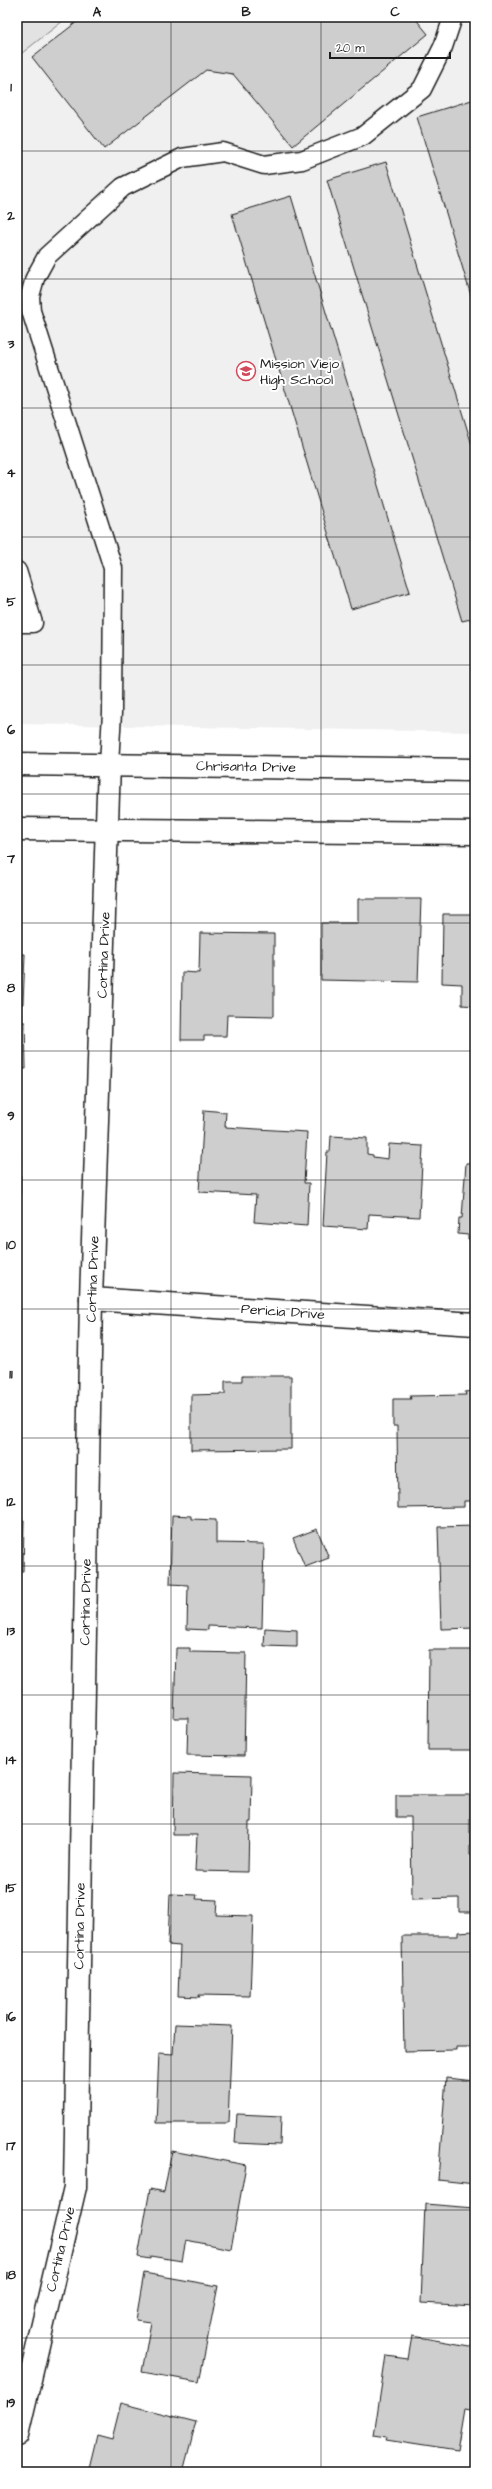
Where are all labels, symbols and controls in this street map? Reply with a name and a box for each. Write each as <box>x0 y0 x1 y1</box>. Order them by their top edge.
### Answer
text: A <box>93 3 102 21</box>
text: B <box>241 3 251 21</box>
text: C <box>390 3 400 21</box>
scale bar <box>330 34 450 60</box>
text: 20 m <box>336 40 365 57</box>
text: 1 <box>10 78 12 96</box>
text: 2 <box>6 207 15 225</box>
text: 3 <box>7 335 15 353</box>
place label: Mission Viejo High School <box>260 354 339 390</box>
school or university icon: Mission Viejo High School <box>235 360 257 382</box>
text: 4 <box>7 464 16 482</box>
text: 5 <box>6 593 16 611</box>
text: 6 <box>7 721 16 739</box>
street label: Chrisanta Drive <box>196 756 297 778</box>
text: 7 <box>6 850 16 868</box>
street label: Cortina Drive <box>92 911 116 999</box>
text: 8 <box>7 979 16 997</box>
text: 9 <box>7 1107 15 1125</box>
street label: Cortina Drive <box>81 1235 105 1323</box>
text: 10 <box>6 1236 17 1254</box>
street label: Pericia Drive <box>240 1299 326 1325</box>
text: 11 <box>9 1365 13 1383</box>
text: 12 <box>6 1493 16 1511</box>
street label: Cortina Drive <box>75 1558 97 1646</box>
text: 13 <box>7 1622 16 1640</box>
text: 14 <box>6 1751 16 1769</box>
text: 15 <box>6 1879 17 1897</box>
street label: Cortina Drive <box>69 1882 91 1970</box>
text: 16 <box>6 2008 17 2026</box>
text: 17 <box>6 2137 17 2155</box>
street label: Cortina Drive <box>41 2204 81 2294</box>
text: 18 <box>6 2266 17 2284</box>
text: 19 <box>6 2394 16 2412</box>

